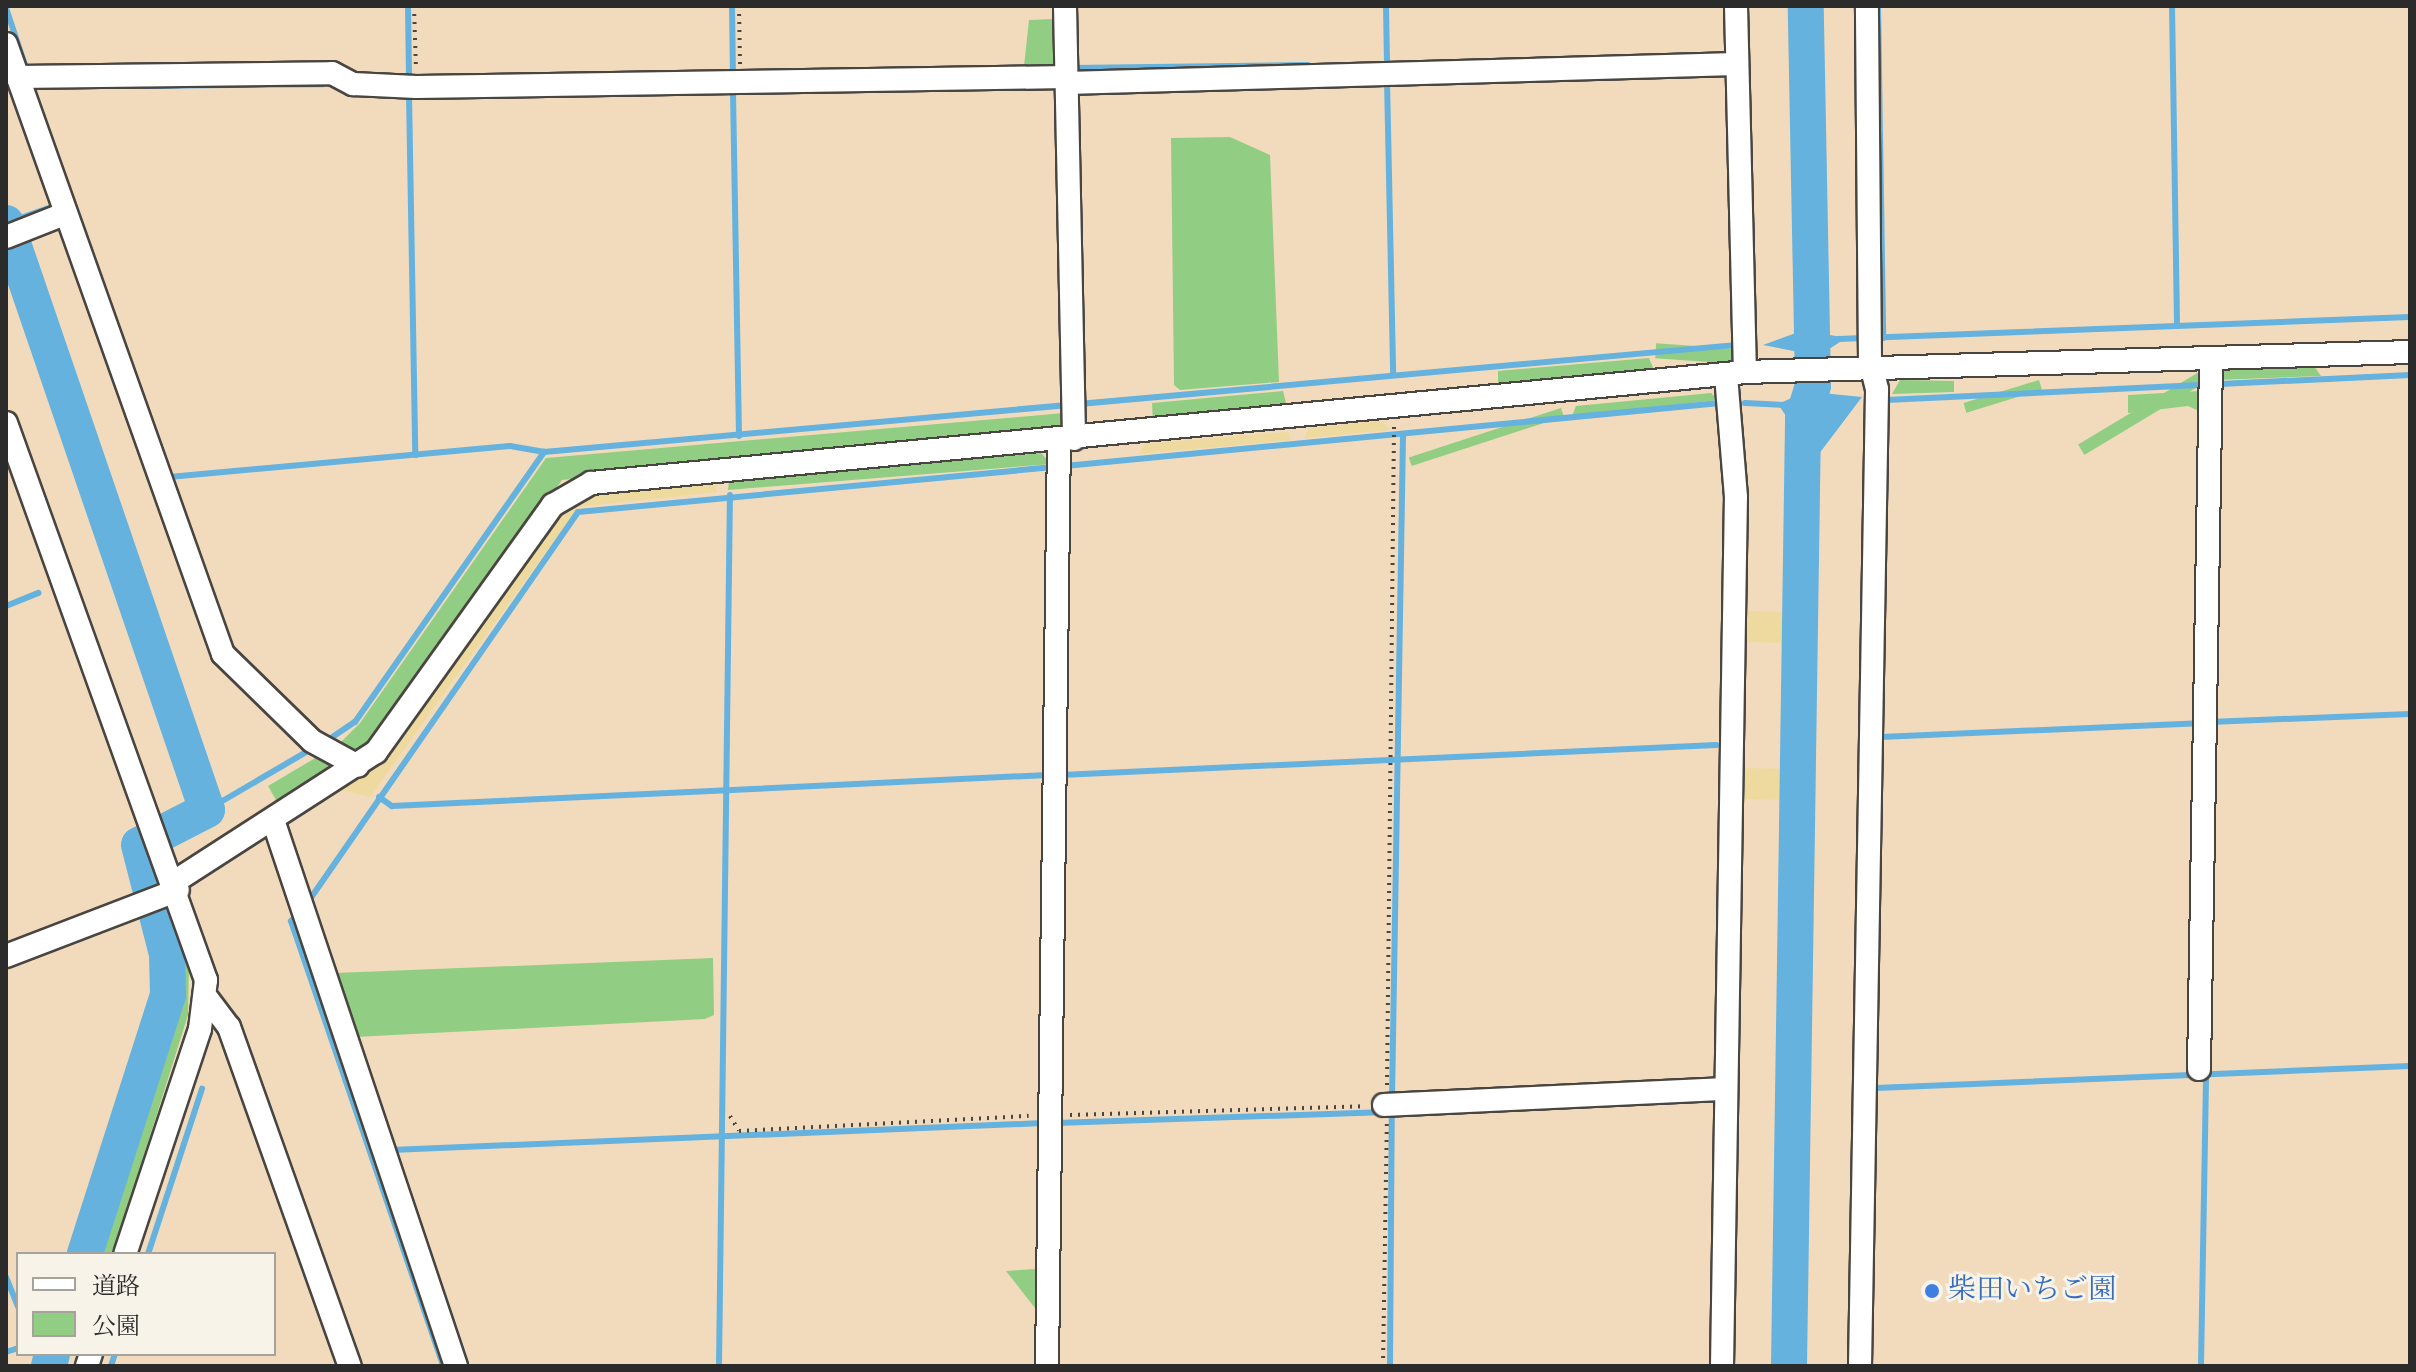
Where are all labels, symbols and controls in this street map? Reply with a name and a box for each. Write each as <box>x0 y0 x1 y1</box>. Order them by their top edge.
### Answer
legend <box>16 1252 276 1356</box>
text: 道路 <box>92 1272 140 1303</box>
place label: 柴田いちご園 <box>1948 1274 2116 1308</box>
marker: 柴田いちご園 <box>1923 1282 1941 1300</box>
text: 公園 <box>92 1312 140 1343</box>

